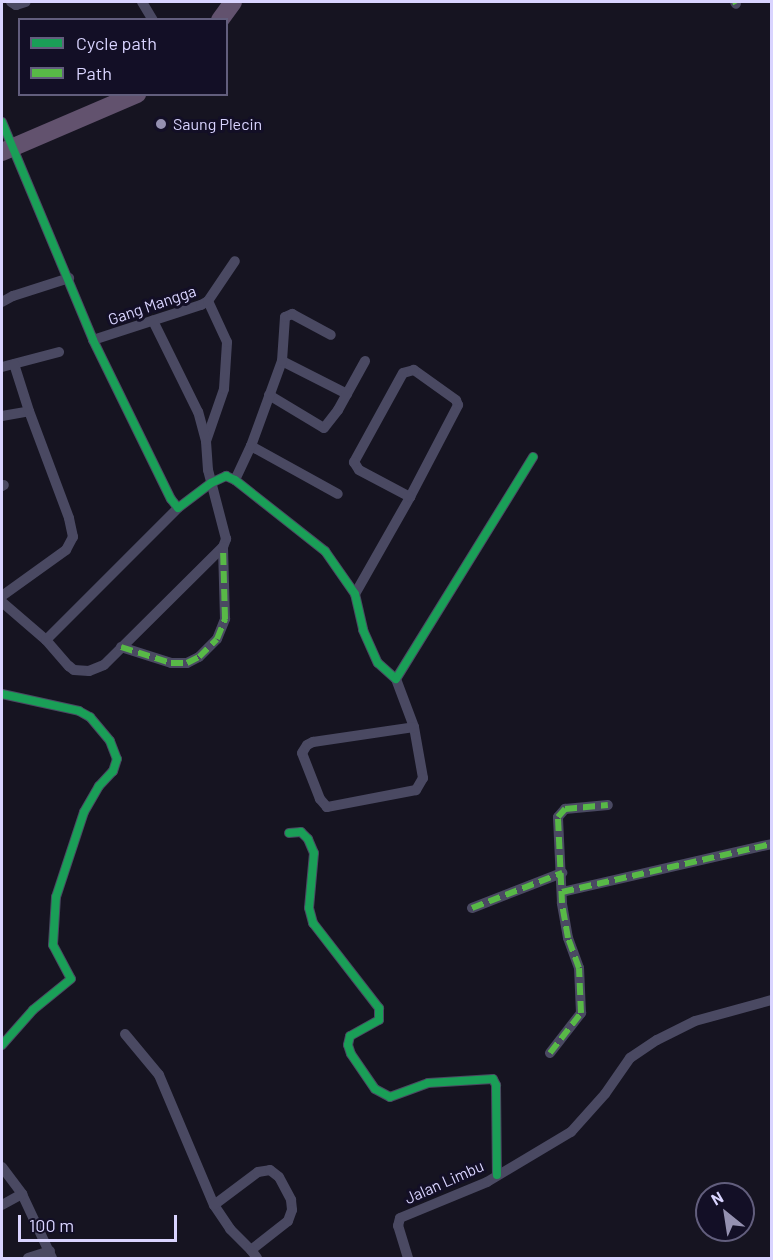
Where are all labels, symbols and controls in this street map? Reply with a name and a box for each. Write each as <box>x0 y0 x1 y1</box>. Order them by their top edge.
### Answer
legend <box>18 18 228 96</box>
text: Cycle path <box>76 32 157 54</box>
text: Path <box>76 62 112 84</box>
place label: Saung Plecin <box>173 114 262 134</box>
marker: Saung Plecin <box>154 117 168 131</box>
street label: Gang Mangga <box>105 281 199 329</box>
street label: Jalan Limbu <box>401 1156 487 1208</box>
north arrow <box>695 1182 755 1242</box>
text: N <box>707 1187 726 1209</box>
scale bar <box>21 1203 180 1241</box>
text: 100 m <box>29 1214 74 1236</box>

